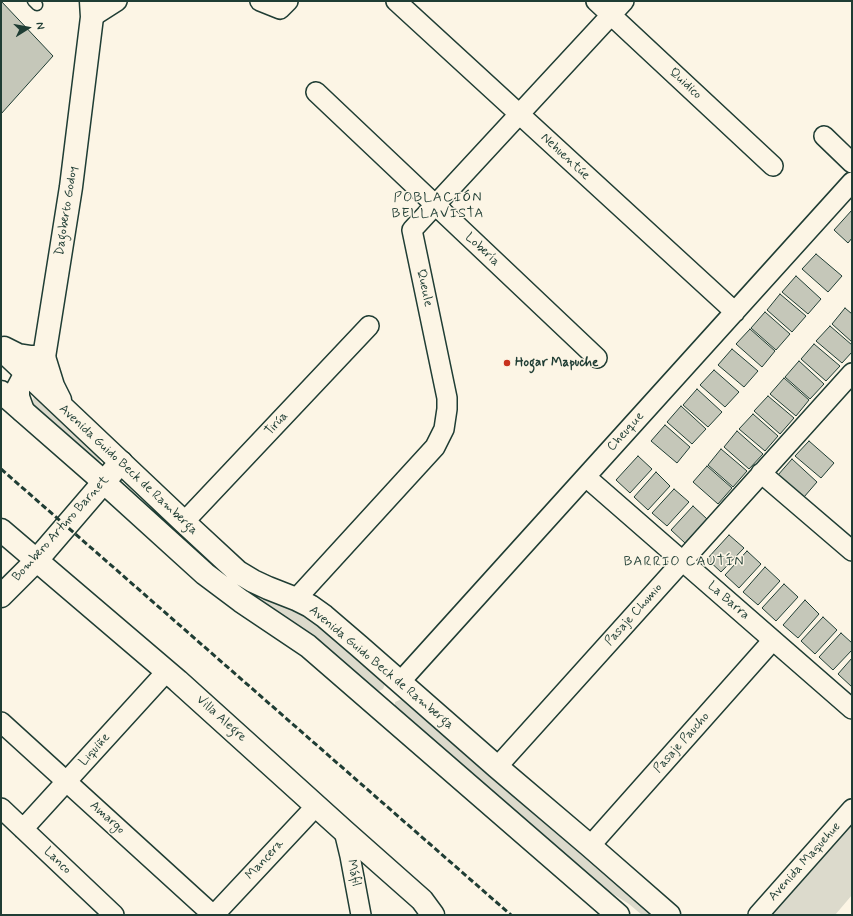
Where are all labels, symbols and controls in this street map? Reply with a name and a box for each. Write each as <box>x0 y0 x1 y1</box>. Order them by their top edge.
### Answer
north arrow <box>8 8 48 48</box>
text: N <box>32 21 47 31</box>
street label: Quidico <box>665 65 705 103</box>
street label: Nehuentúe <box>537 130 593 184</box>
street label: Dagoberto Godoy <box>52 165 82 257</box>
district label: POBLACIÓN BELLAVISTA <box>393 190 483 222</box>
street label: Lobería <box>461 230 503 270</box>
street label: Queule <box>412 268 436 308</box>
place label: Hogar Mapuche <box>515 355 599 371</box>
marker: Hogar Mapuche <box>502 358 512 368</box>
street label: Avenida Guido Beck de Ramberga <box>55 402 201 538</box>
street label: Tirúa <box>262 409 292 439</box>
street label: Cheuque <box>604 409 648 455</box>
street label: Bombero Arturo Barnet <box>9 473 113 585</box>
district label: BARRIO CAUTÍN <box>622 554 746 570</box>
street label: La Barra <box>704 579 752 623</box>
street label: Pasaje Chomio <box>602 581 666 649</box>
street label: Avenida Guido Beck de Ramberga <box>306 603 456 733</box>
street label: Villa Alegre <box>193 692 249 746</box>
street label: Pasaje Paucho <box>651 709 713 777</box>
street label: Liquiñe <box>76 730 114 770</box>
street label: Amargo <box>86 798 128 838</box>
street label: Avenida Maquehue <box>766 819 844 905</box>
street label: Mancera <box>242 837 288 883</box>
street label: Lanco <box>40 844 74 878</box>
street label: Máfil <box>343 858 363 888</box>

